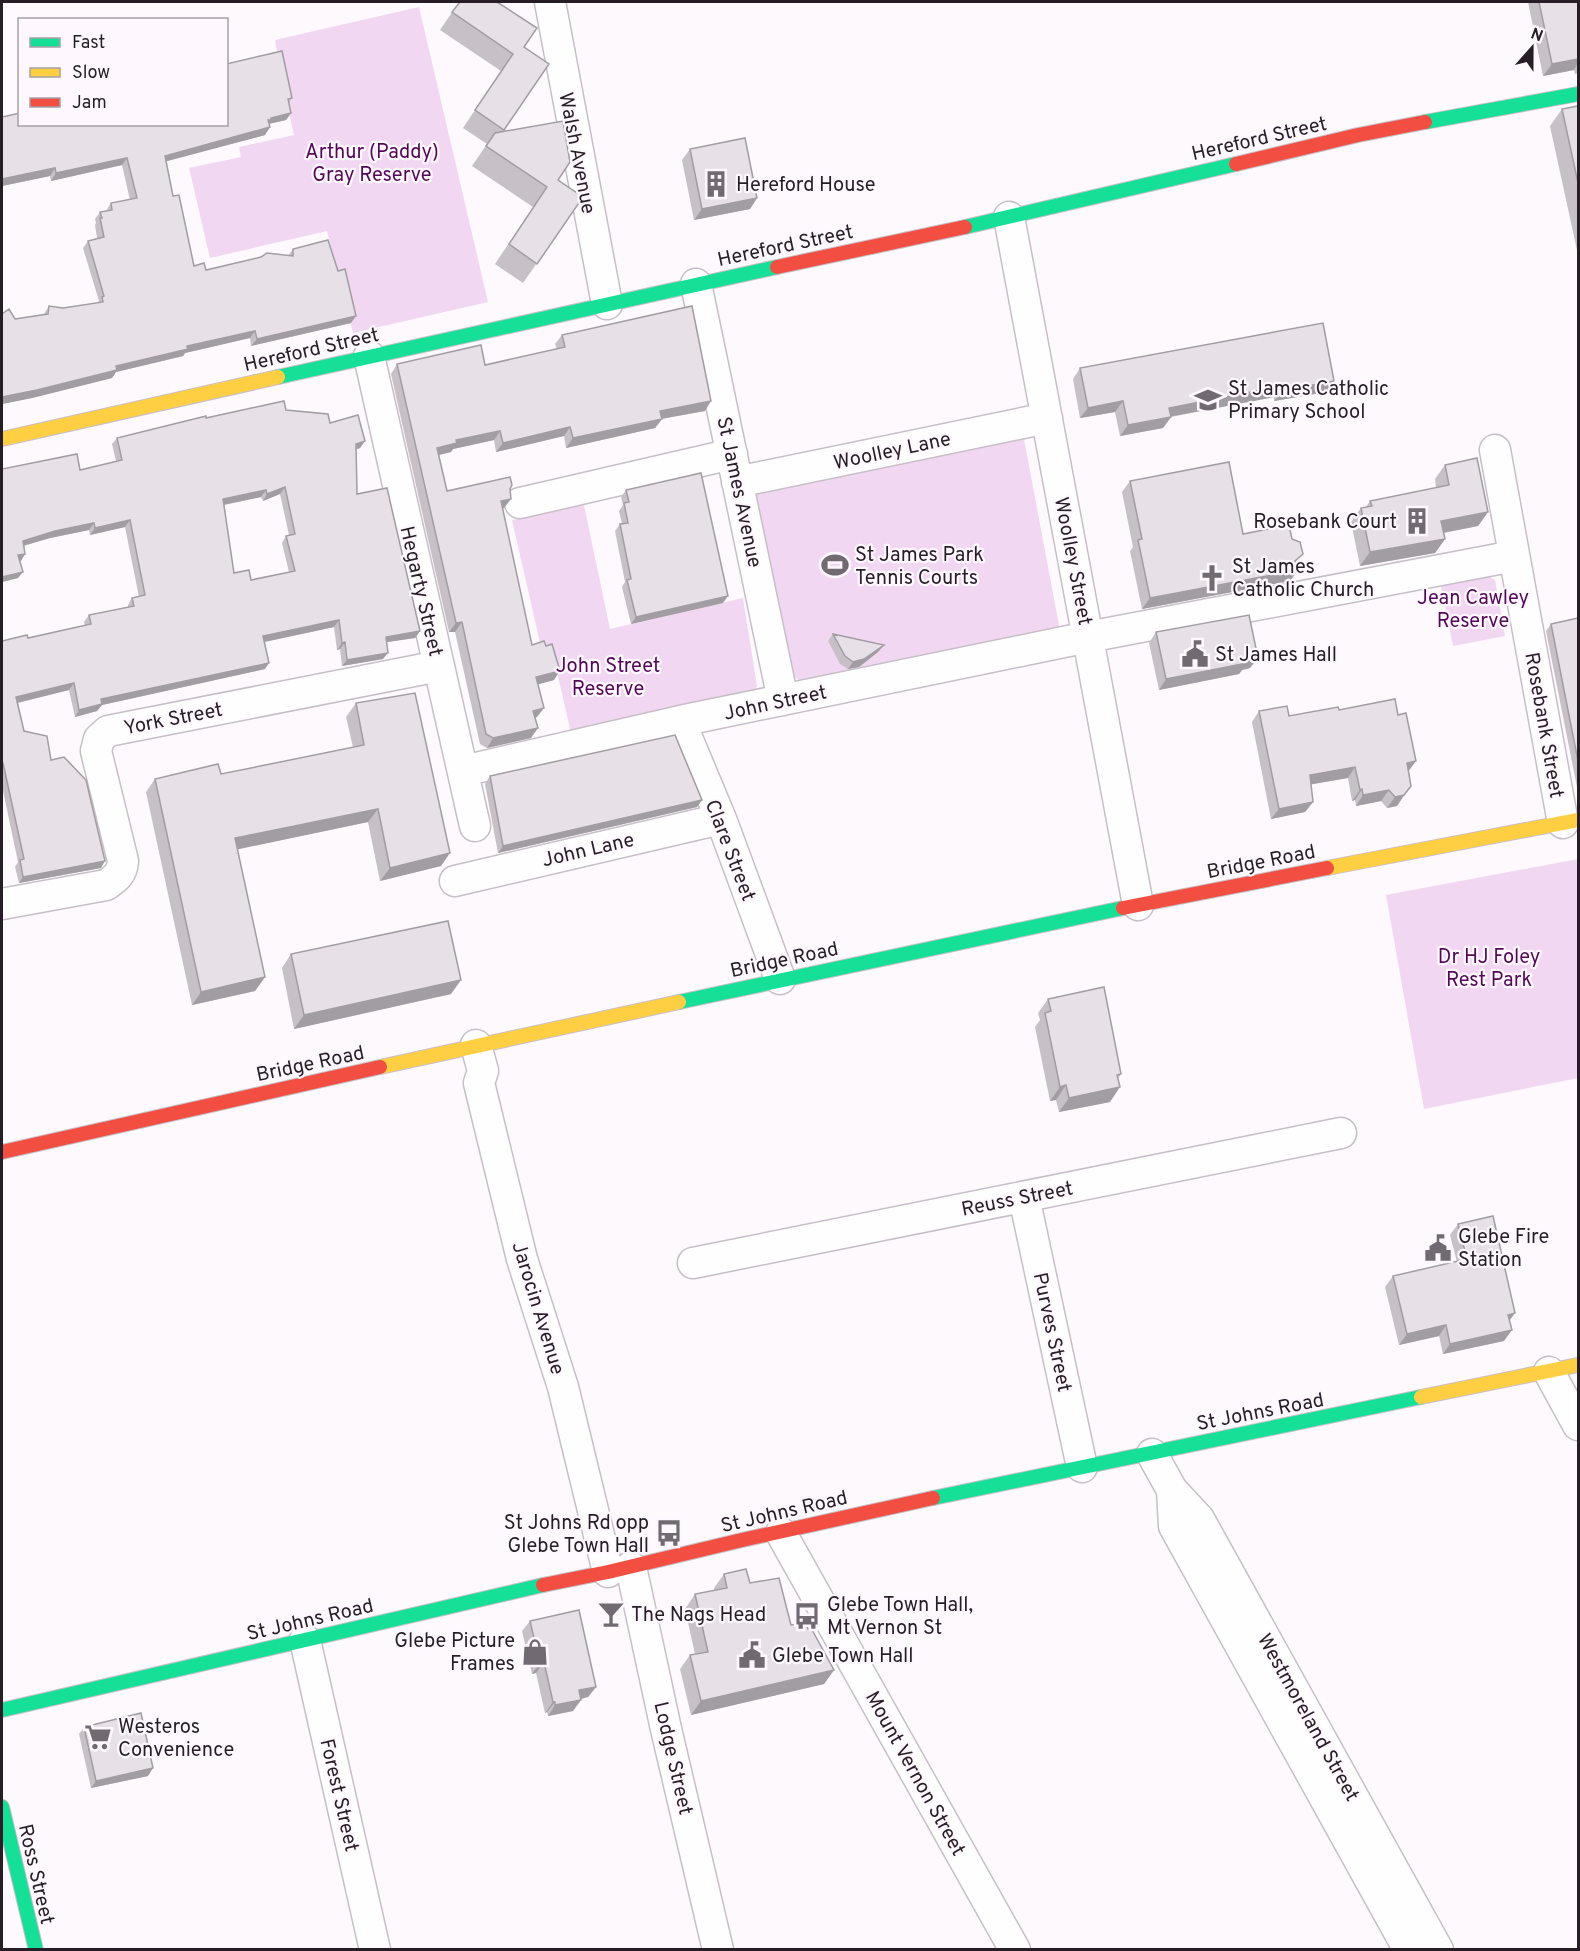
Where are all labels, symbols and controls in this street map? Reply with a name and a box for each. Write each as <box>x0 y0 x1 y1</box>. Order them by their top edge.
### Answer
legend <box>18 18 228 126</box>
north arrow <box>1502 18 1562 78</box>
text: N <box>1528 24 1546 47</box>
text: Fast <box>72 32 105 55</box>
text: Slow <box>72 62 110 85</box>
street label: Walsh Avenue <box>551 90 601 216</box>
text: Jam <box>72 92 107 115</box>
street label: Hereford Street <box>1189 112 1330 168</box>
park label: Arthur (Paddy) Gray Reserve <box>305 140 439 189</box>
building icon: Hereford House <box>701 169 731 199</box>
place label: Hereford House <box>736 173 875 199</box>
street label: Hereford Street <box>715 220 856 274</box>
street label: Hereford Street <box>241 323 382 379</box>
place label: St James Catholic Primary School <box>1228 377 1389 426</box>
school or university icon: St James Catholic Primary School <box>1193 385 1223 415</box>
street label: St James Avenue <box>709 415 767 570</box>
street label: Woolley Lane <box>831 427 954 477</box>
street label: Woolley Street <box>1047 495 1097 628</box>
building icon: Rosebank Court <box>1402 506 1432 536</box>
place label: Rosebank Court <box>1253 510 1397 536</box>
street label: Hegarty Street <box>392 524 448 659</box>
place label: St James Park Tennis Courts <box>855 543 984 592</box>
sports icon: St James Park Tennis Courts <box>820 550 850 580</box>
place label: St James Catholic Church <box>1232 555 1374 604</box>
church icon: St James Catholic Church <box>1197 563 1227 593</box>
park label: Jean Cawley Reserve <box>1417 586 1529 635</box>
public building icon: St James Hall <box>1180 639 1210 669</box>
place label: St James Hall <box>1215 643 1337 669</box>
street label: Rosebank Street <box>1517 650 1569 800</box>
park label: John Street Reserve <box>556 654 660 703</box>
street label: John Street <box>722 680 829 728</box>
street label: York Street <box>122 698 225 742</box>
street label: Clare Street <box>698 796 760 905</box>
street label: John Lane <box>540 828 637 874</box>
street label: Bridge Road <box>1205 840 1318 886</box>
street label: Bridge Road <box>728 937 841 985</box>
park label: Dr HJ Foley Rest Park <box>1438 945 1540 994</box>
street label: Bridge Road <box>254 1041 367 1089</box>
street label: Reuss Street <box>959 1176 1075 1224</box>
place label: Glebe Fire Station <box>1458 1225 1549 1274</box>
public building icon: Glebe Fire Station <box>1423 1233 1453 1263</box>
street label: Jarocin Avenue <box>505 1239 570 1378</box>
street label: Purves Street <box>1026 1270 1076 1395</box>
street label: St Johns Road <box>1194 1388 1326 1438</box>
street label: St Johns Road <box>719 1486 850 1540</box>
place label: St Johns Rd opp Glebe Town Hall <box>504 1511 649 1560</box>
bus stop icon: St Johns Rd opp Glebe Town Hall <box>654 1518 684 1548</box>
place label: Glebe Town Hall, Mt Vernon St <box>827 1593 973 1642</box>
street label: St Johns Road <box>245 1594 376 1648</box>
bar icon: The Nags Head <box>596 1599 626 1629</box>
bus stop icon: Glebe Town Hall, Mt Vernon St <box>792 1601 822 1631</box>
place label: The Nags Head <box>631 1603 766 1629</box>
place label: Glebe Picture Frames <box>394 1629 515 1678</box>
street label: Westmoreland Street <box>1250 1630 1364 1806</box>
shop icon: Glebe Picture Frames <box>520 1637 550 1667</box>
public building icon: Glebe Town Hall <box>737 1640 767 1670</box>
place label: Glebe Town Hall <box>772 1644 913 1670</box>
street label: Mount Vernon Street <box>858 1687 970 1861</box>
street label: Lodge Street <box>646 1699 698 1818</box>
place label: Westeros Convenience <box>118 1715 234 1764</box>
supermarket icon: Westeros Convenience <box>83 1722 113 1752</box>
street label: Forest Street <box>312 1736 364 1854</box>
street label: Ross Street <box>11 1822 59 1927</box>

